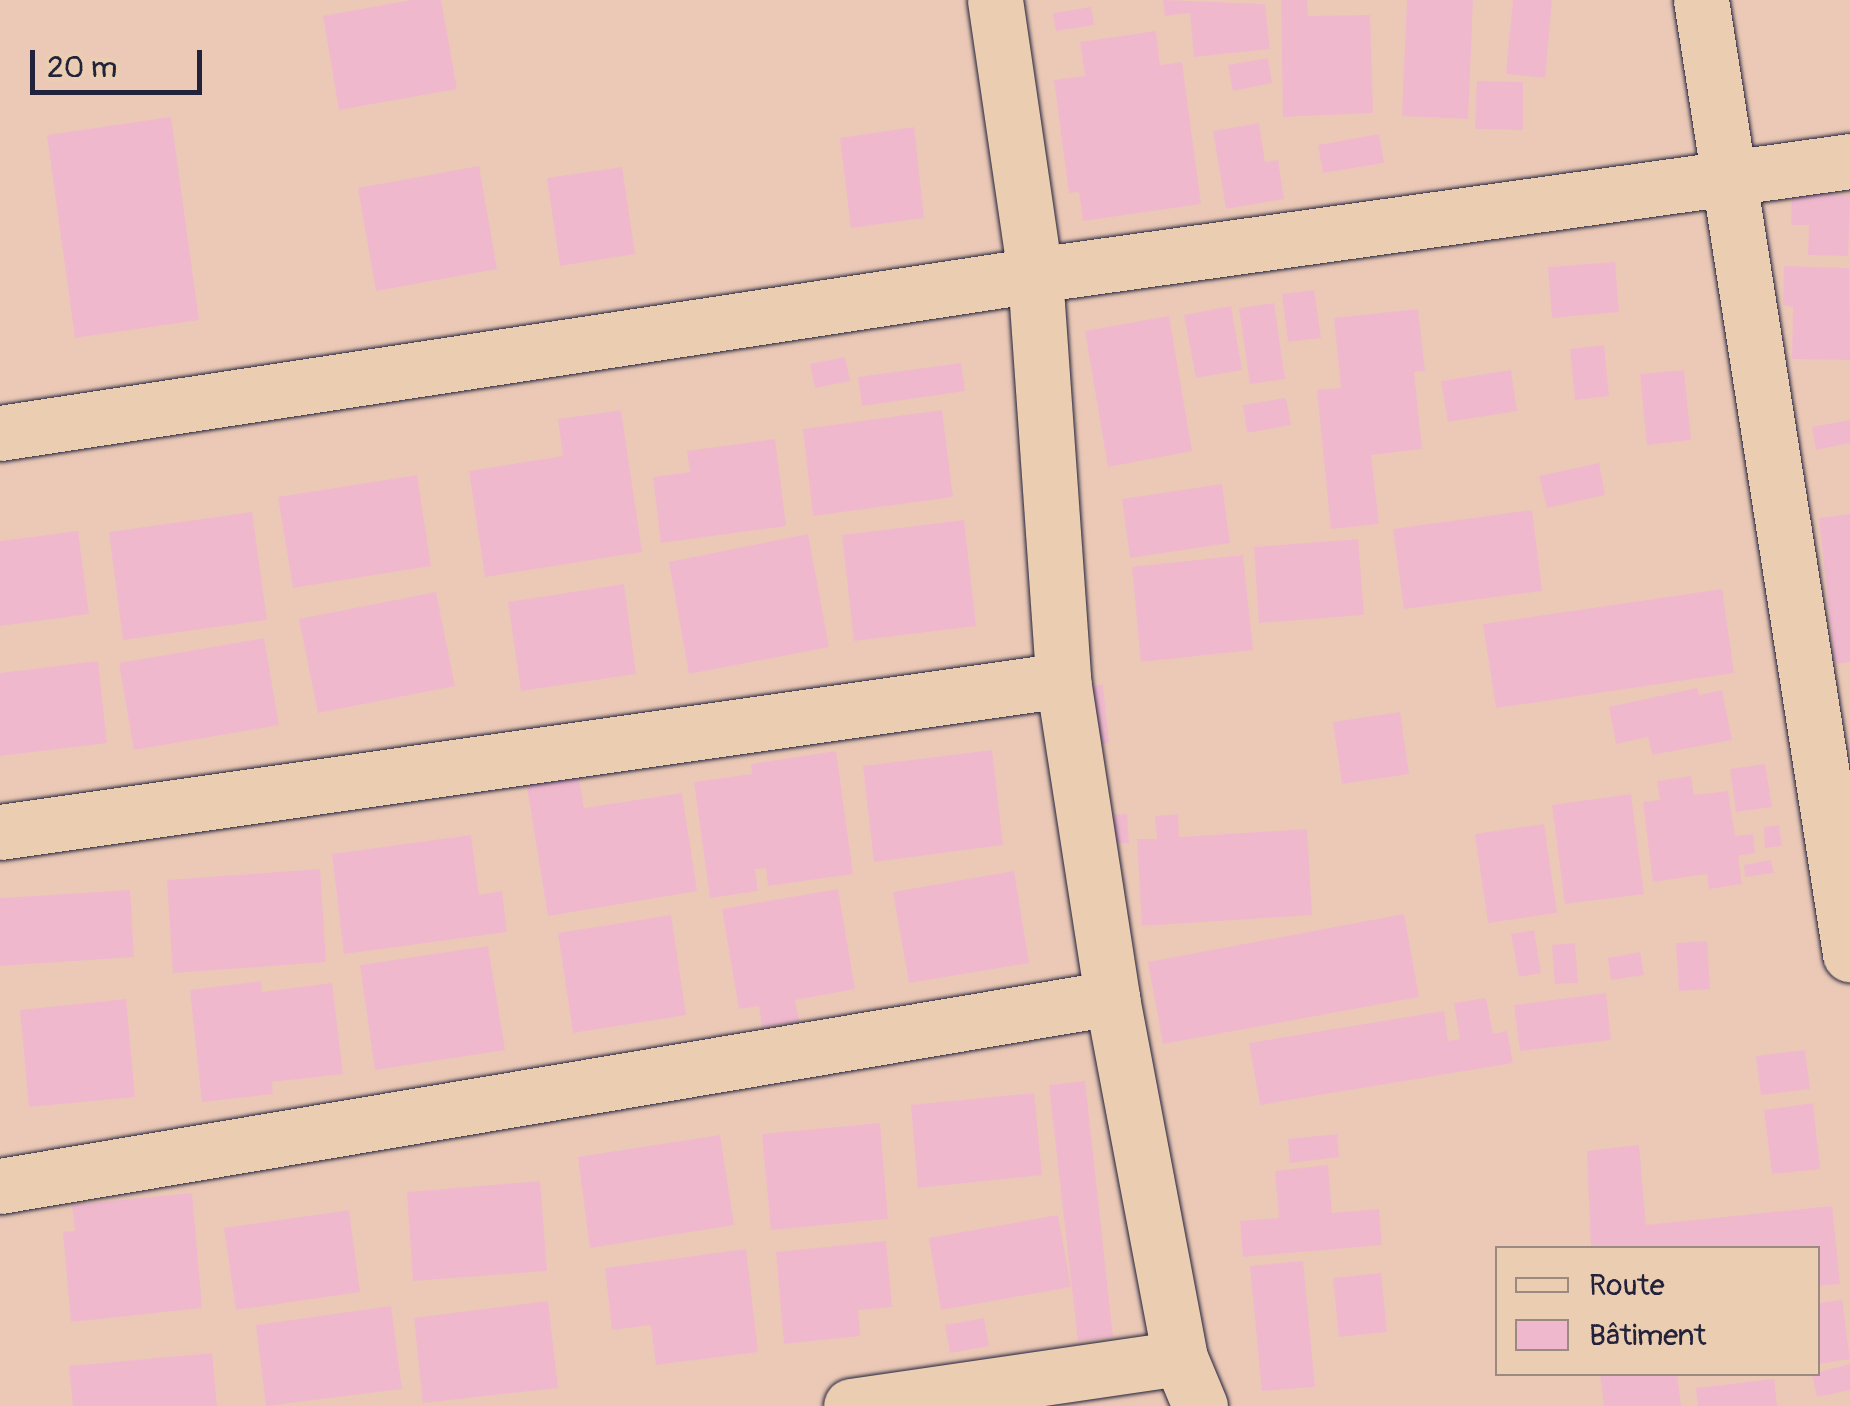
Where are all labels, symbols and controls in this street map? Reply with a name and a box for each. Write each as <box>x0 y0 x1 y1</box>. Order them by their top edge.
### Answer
scale bar <box>35 30 208 92</box>
text: 20 m <box>47 49 117 86</box>
legend <box>1495 1246 1820 1376</box>
text: Route <box>1589 1267 1664 1304</box>
text: Bâtiment <box>1589 1317 1706 1354</box>

